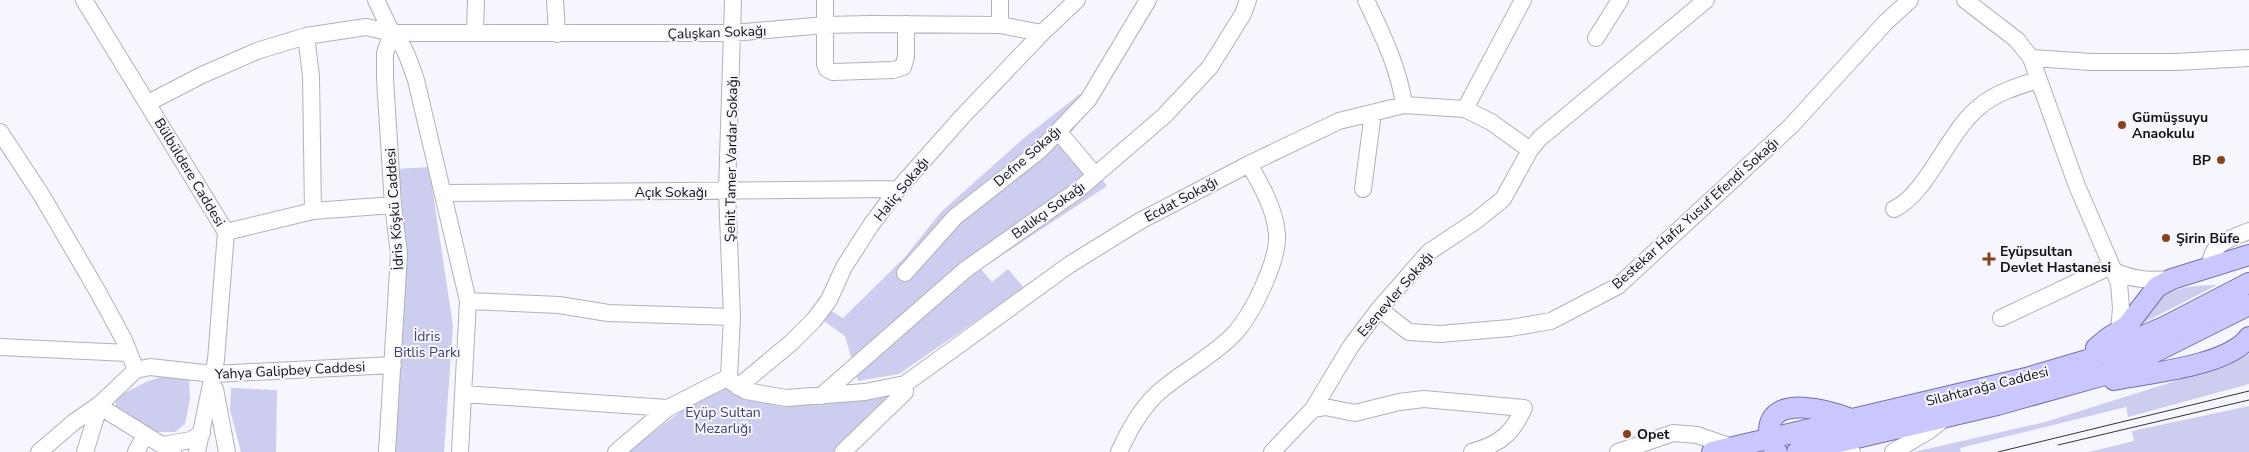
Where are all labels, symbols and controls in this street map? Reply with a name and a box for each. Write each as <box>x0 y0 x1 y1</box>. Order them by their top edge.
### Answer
street label: Çalışkan Sokağı <box>667 21 767 44</box>
street label: Şehit Tamer Vardar Sokağı <box>721 76 742 242</box>
place label: Gümüşsuyu Anaokulu <box>2132 108 2208 143</box>
street label: Bülbüldere Caddesi <box>150 114 230 230</box>
marker: Gümüşsuyu Anaokulu <box>2116 119 2128 131</box>
street label: Defne Sokağı <box>990 122 1065 191</box>
street label: Bestekar Hafız Yusuf Efendi Sokağı <box>1608 133 1783 293</box>
street label: İdris Köşkü Caddesi <box>381 147 408 271</box>
place label: BP <box>2192 151 2211 170</box>
street label: Haliç Sokağı <box>870 153 933 226</box>
marker: BP <box>2215 154 2227 166</box>
street label: Ecdat Sokağı <box>1141 172 1221 227</box>
street label: Balıkçı Sokağı <box>1008 177 1089 244</box>
street label: Açık Sokağı <box>635 183 707 202</box>
place label: Şirin Büfe <box>2176 229 2240 248</box>
marker: Şirin Büfe <box>2160 232 2172 244</box>
place label: Eyüpsultan Devlet Hastanesi <box>2000 242 2111 277</box>
street label: Esenevler Sokağı <box>1353 248 1438 341</box>
marker: Eyüpsultan Devlet Hastanesi <box>1982 252 1996 266</box>
park label: İdris Bitlis Parkı <box>394 327 460 362</box>
street label: Yahya Galipbey Caddesi <box>213 357 366 384</box>
street label: Silahtarağa Caddesi <box>1924 362 2050 411</box>
park label: Eyüp Sultan Mezarlığı <box>685 403 761 438</box>
place label: Opet <box>1637 425 1670 444</box>
marker: Opet <box>1621 428 1633 440</box>

